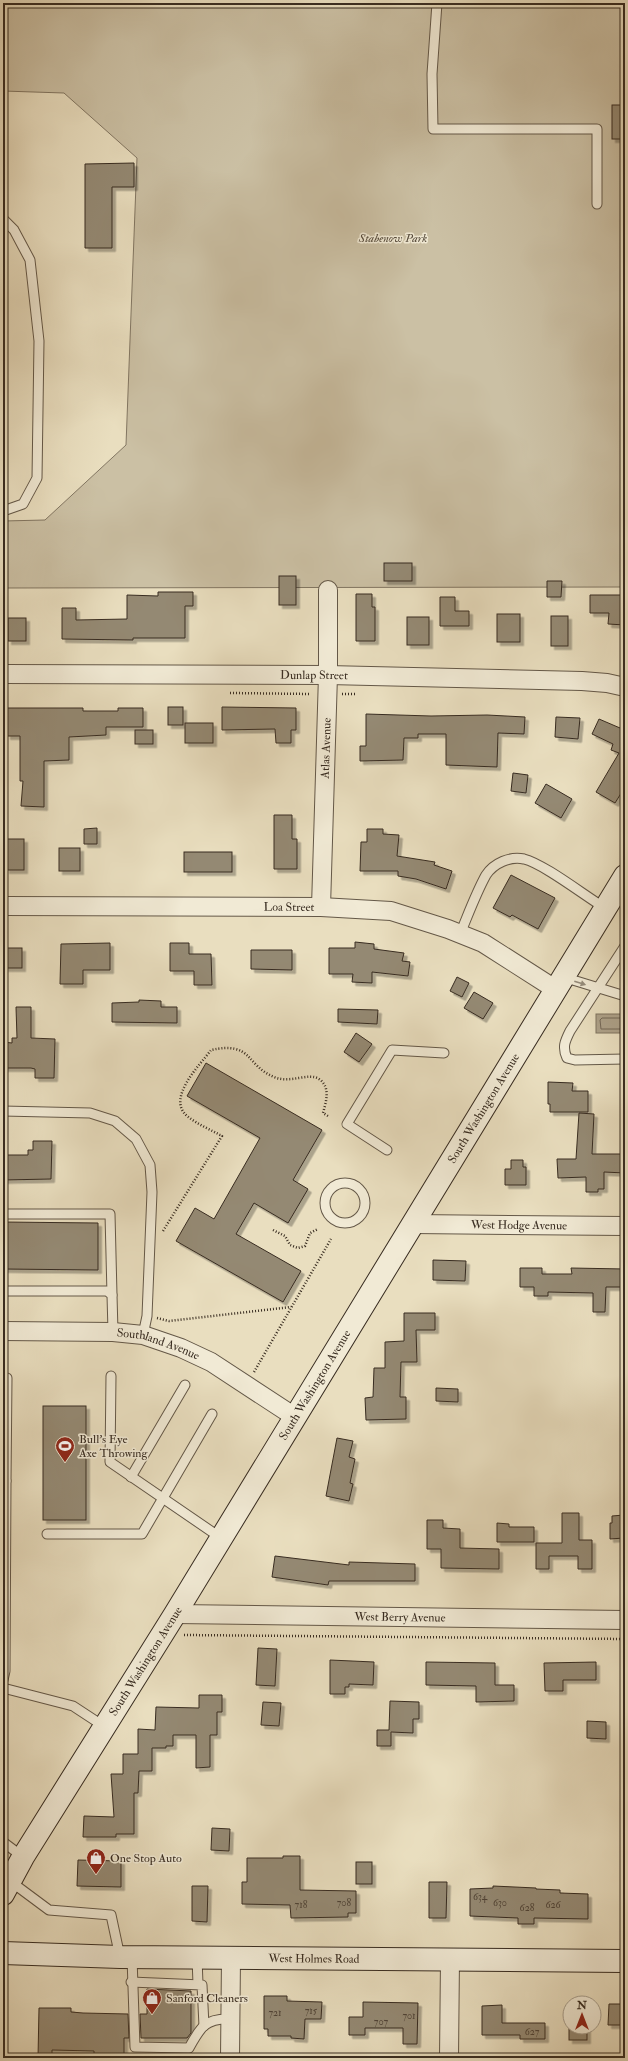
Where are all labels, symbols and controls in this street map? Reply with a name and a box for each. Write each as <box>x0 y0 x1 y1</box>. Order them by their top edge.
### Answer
park label: Stabenow Park <box>358 231 427 246</box>
street label: Dunlap Street <box>280 668 348 683</box>
street label: Atlas Avenue <box>318 717 335 780</box>
street label: Loa Street <box>263 900 315 915</box>
one-way arrow <box>575 980 587 986</box>
street label: South Washington Avenue <box>445 1051 523 1166</box>
street label: West Hodge Avenue <box>470 1218 567 1233</box>
street label: Southland Avenue <box>116 1325 202 1364</box>
street label: South Washington Avenue <box>276 1327 354 1443</box>
place label: Bull's Eye Axe Throwing <box>78 1432 149 1461</box>
sports icon: Bull's Eye Axe Throwing <box>54 1435 76 1463</box>
street label: South Washington Avenue <box>106 1604 186 1719</box>
street label: West Berry Avenue <box>353 1609 446 1626</box>
shop icon: One Stop Auto <box>85 1847 107 1875</box>
place label: One Stop Auto <box>110 1851 182 1866</box>
house number: 634 <box>473 1891 488 1903</box>
house number: 708 <box>337 1897 351 1909</box>
house number: 630 <box>493 1897 507 1909</box>
house number: 718 <box>295 1899 308 1911</box>
house number: 626 <box>545 1899 562 1911</box>
house number: 628 <box>520 1902 535 1914</box>
street label: West Holmes Road <box>267 1951 360 1967</box>
shop icon: Sanford Cleaners <box>141 1987 163 2015</box>
place label: Sanford Cleaners <box>166 1991 248 2006</box>
north arrow <box>562 1995 602 2035</box>
text: N <box>576 1999 588 2012</box>
house number: 715 <box>305 2005 318 2017</box>
house number: 721 <box>268 2007 282 2019</box>
house number: 701 <box>402 2010 416 2022</box>
house number: 707 <box>374 2016 389 2028</box>
house number: 627 <box>525 2026 540 2038</box>

